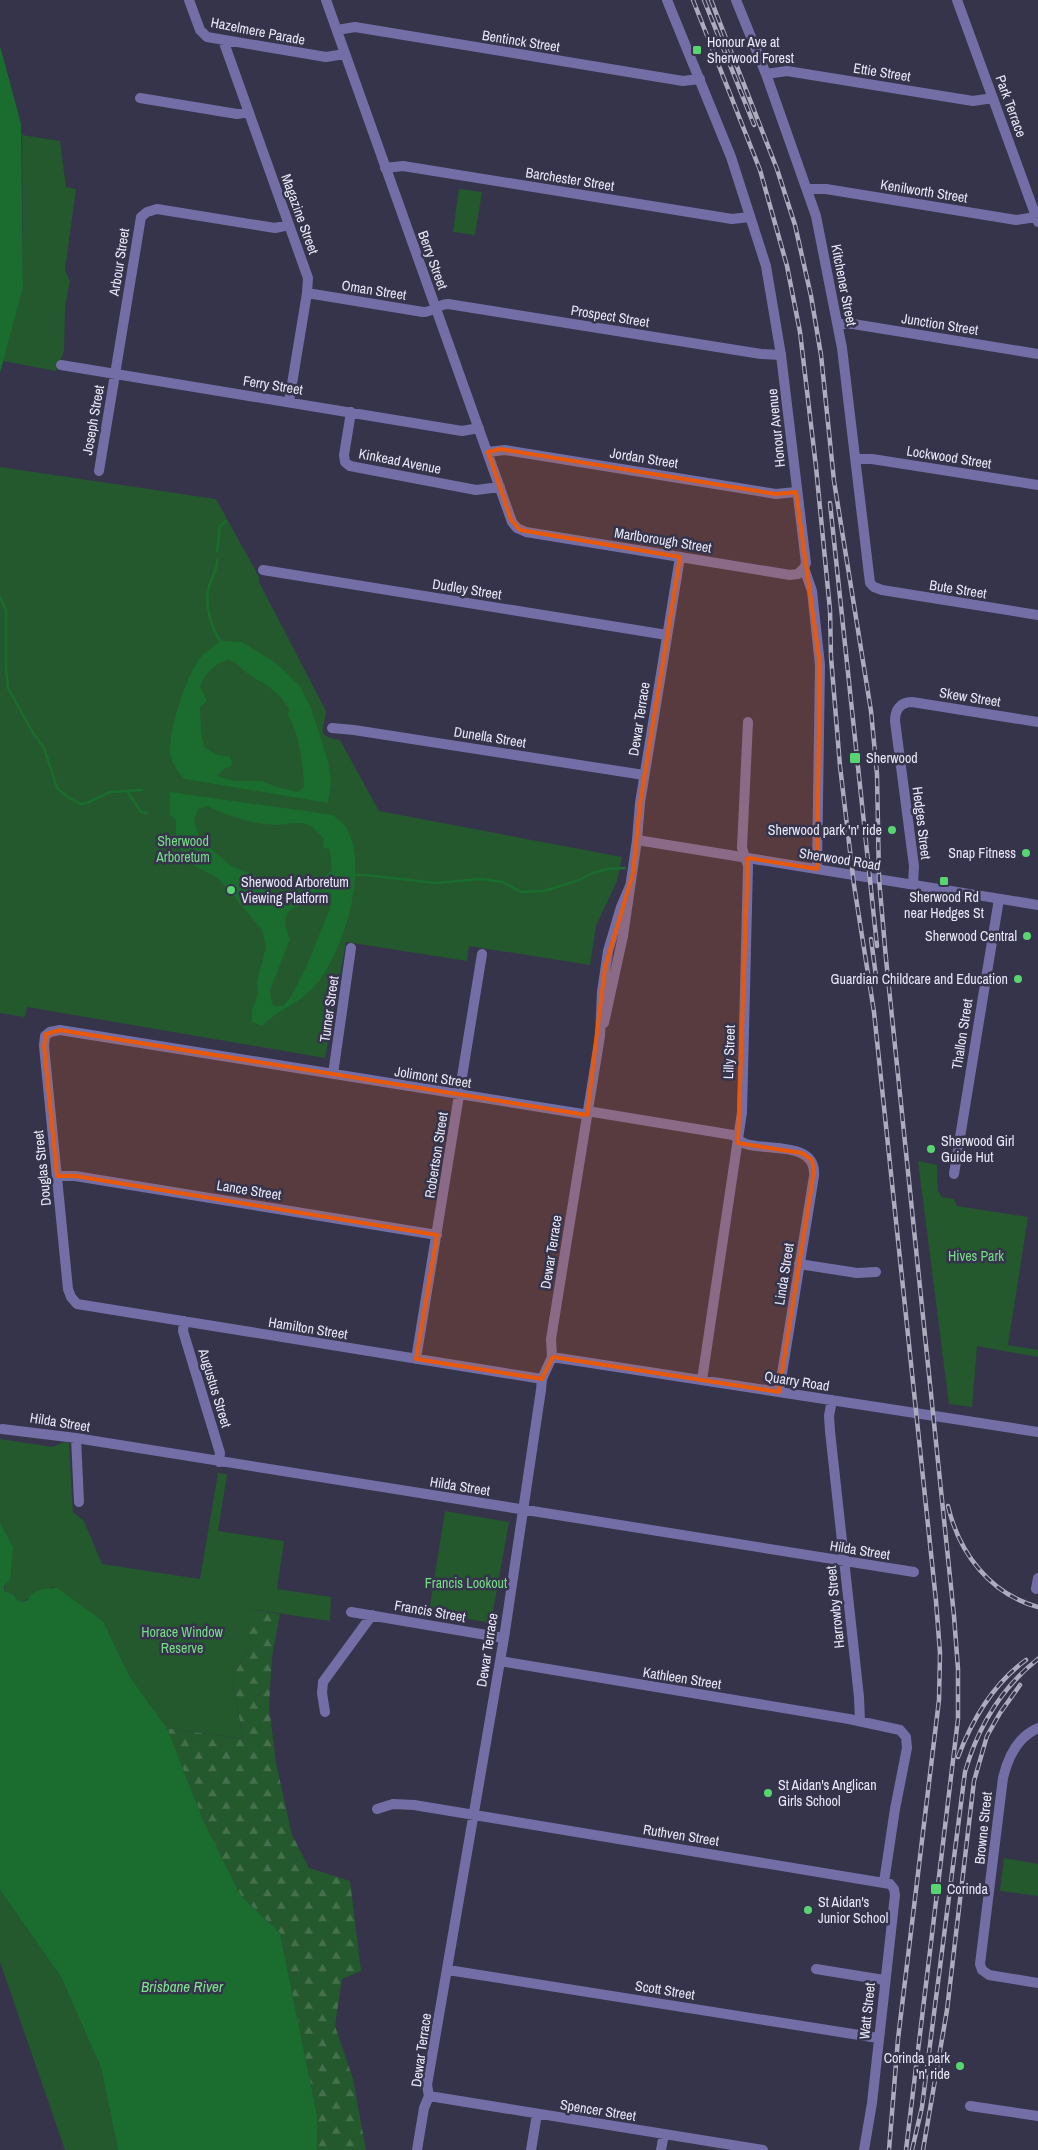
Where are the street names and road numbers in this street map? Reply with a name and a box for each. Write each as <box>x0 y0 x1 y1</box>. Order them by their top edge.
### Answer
street label: Hazelmere Parade <box>209 13 307 49</box>
street label: Bentinck Street <box>481 26 561 56</box>
street label: Ettie Street <box>852 59 912 85</box>
street label: Park Terrace <box>991 72 1031 140</box>
street label: Barchester Street <box>524 163 616 195</box>
street label: Magazine Street <box>277 171 323 257</box>
street label: Kenilworth Street <box>879 175 969 207</box>
street label: Arbour Street <box>105 227 133 298</box>
street label: Berry Street <box>414 228 452 292</box>
street label: Kitchener Street <box>827 243 861 327</box>
street label: Oman Street <box>340 276 408 304</box>
street label: Prospect Street <box>570 301 650 331</box>
street label: Junction Street <box>900 309 980 339</box>
street label: Ferry Street <box>242 371 304 399</box>
street label: Joseph Street <box>78 384 108 456</box>
street label: Honour Avenue <box>763 388 789 468</box>
street label: Lockwood Street <box>905 441 993 473</box>
street label: Kinkead Avenue <box>357 444 443 478</box>
street label: Jordan Street <box>609 444 679 472</box>
street label: Marlborough Street <box>613 523 713 557</box>
street label: Dudley Street <box>431 575 503 603</box>
street label: Bute Street <box>928 576 988 602</box>
street label: Dewar Terrace <box>624 681 654 757</box>
street label: Skew Street <box>938 683 1002 711</box>
street label: Dunella Street <box>453 722 527 752</box>
street label: Hedges Street <box>909 785 935 861</box>
street label: Sherwood Road <box>798 844 882 874</box>
street label: Turner Street <box>315 975 343 1043</box>
street label: Thallon Street <box>948 997 976 1071</box>
street label: Lilly Street <box>719 1025 739 1079</box>
street label: Jolimont Street <box>393 1062 473 1092</box>
street label: Robertson Street <box>420 1111 452 1199</box>
street label: Douglas Street <box>29 1129 55 1207</box>
street label: Lance Street <box>215 1176 283 1204</box>
street label: Dewar Terrace <box>536 1214 566 1290</box>
street label: Linda Street <box>770 1242 798 1306</box>
street label: Hamilton Street <box>267 1313 349 1343</box>
street label: Augustus Street <box>194 1345 236 1430</box>
street label: Quarry Road <box>763 1367 831 1395</box>
street label: Hilda Street <box>29 1408 91 1436</box>
street label: Hilda Street <box>429 1472 491 1500</box>
street label: Hilda Street <box>829 1536 891 1564</box>
street label: Harrowby Street <box>822 1565 848 1649</box>
street label: Francis Street <box>393 1596 467 1626</box>
street label: Dewar Terrace <box>472 1612 502 1688</box>
street label: Kathleen Street <box>642 1663 722 1693</box>
street label: Browne Street <box>970 1791 996 1865</box>
street label: Ruthven Street <box>642 1820 720 1850</box>
street label: Scott Street <box>634 1976 696 2004</box>
street label: Watt Street <box>855 1982 879 2040</box>
street label: Dewar Terrace <box>407 2012 435 2088</box>
street label: Spencer Street <box>559 2095 637 2125</box>

